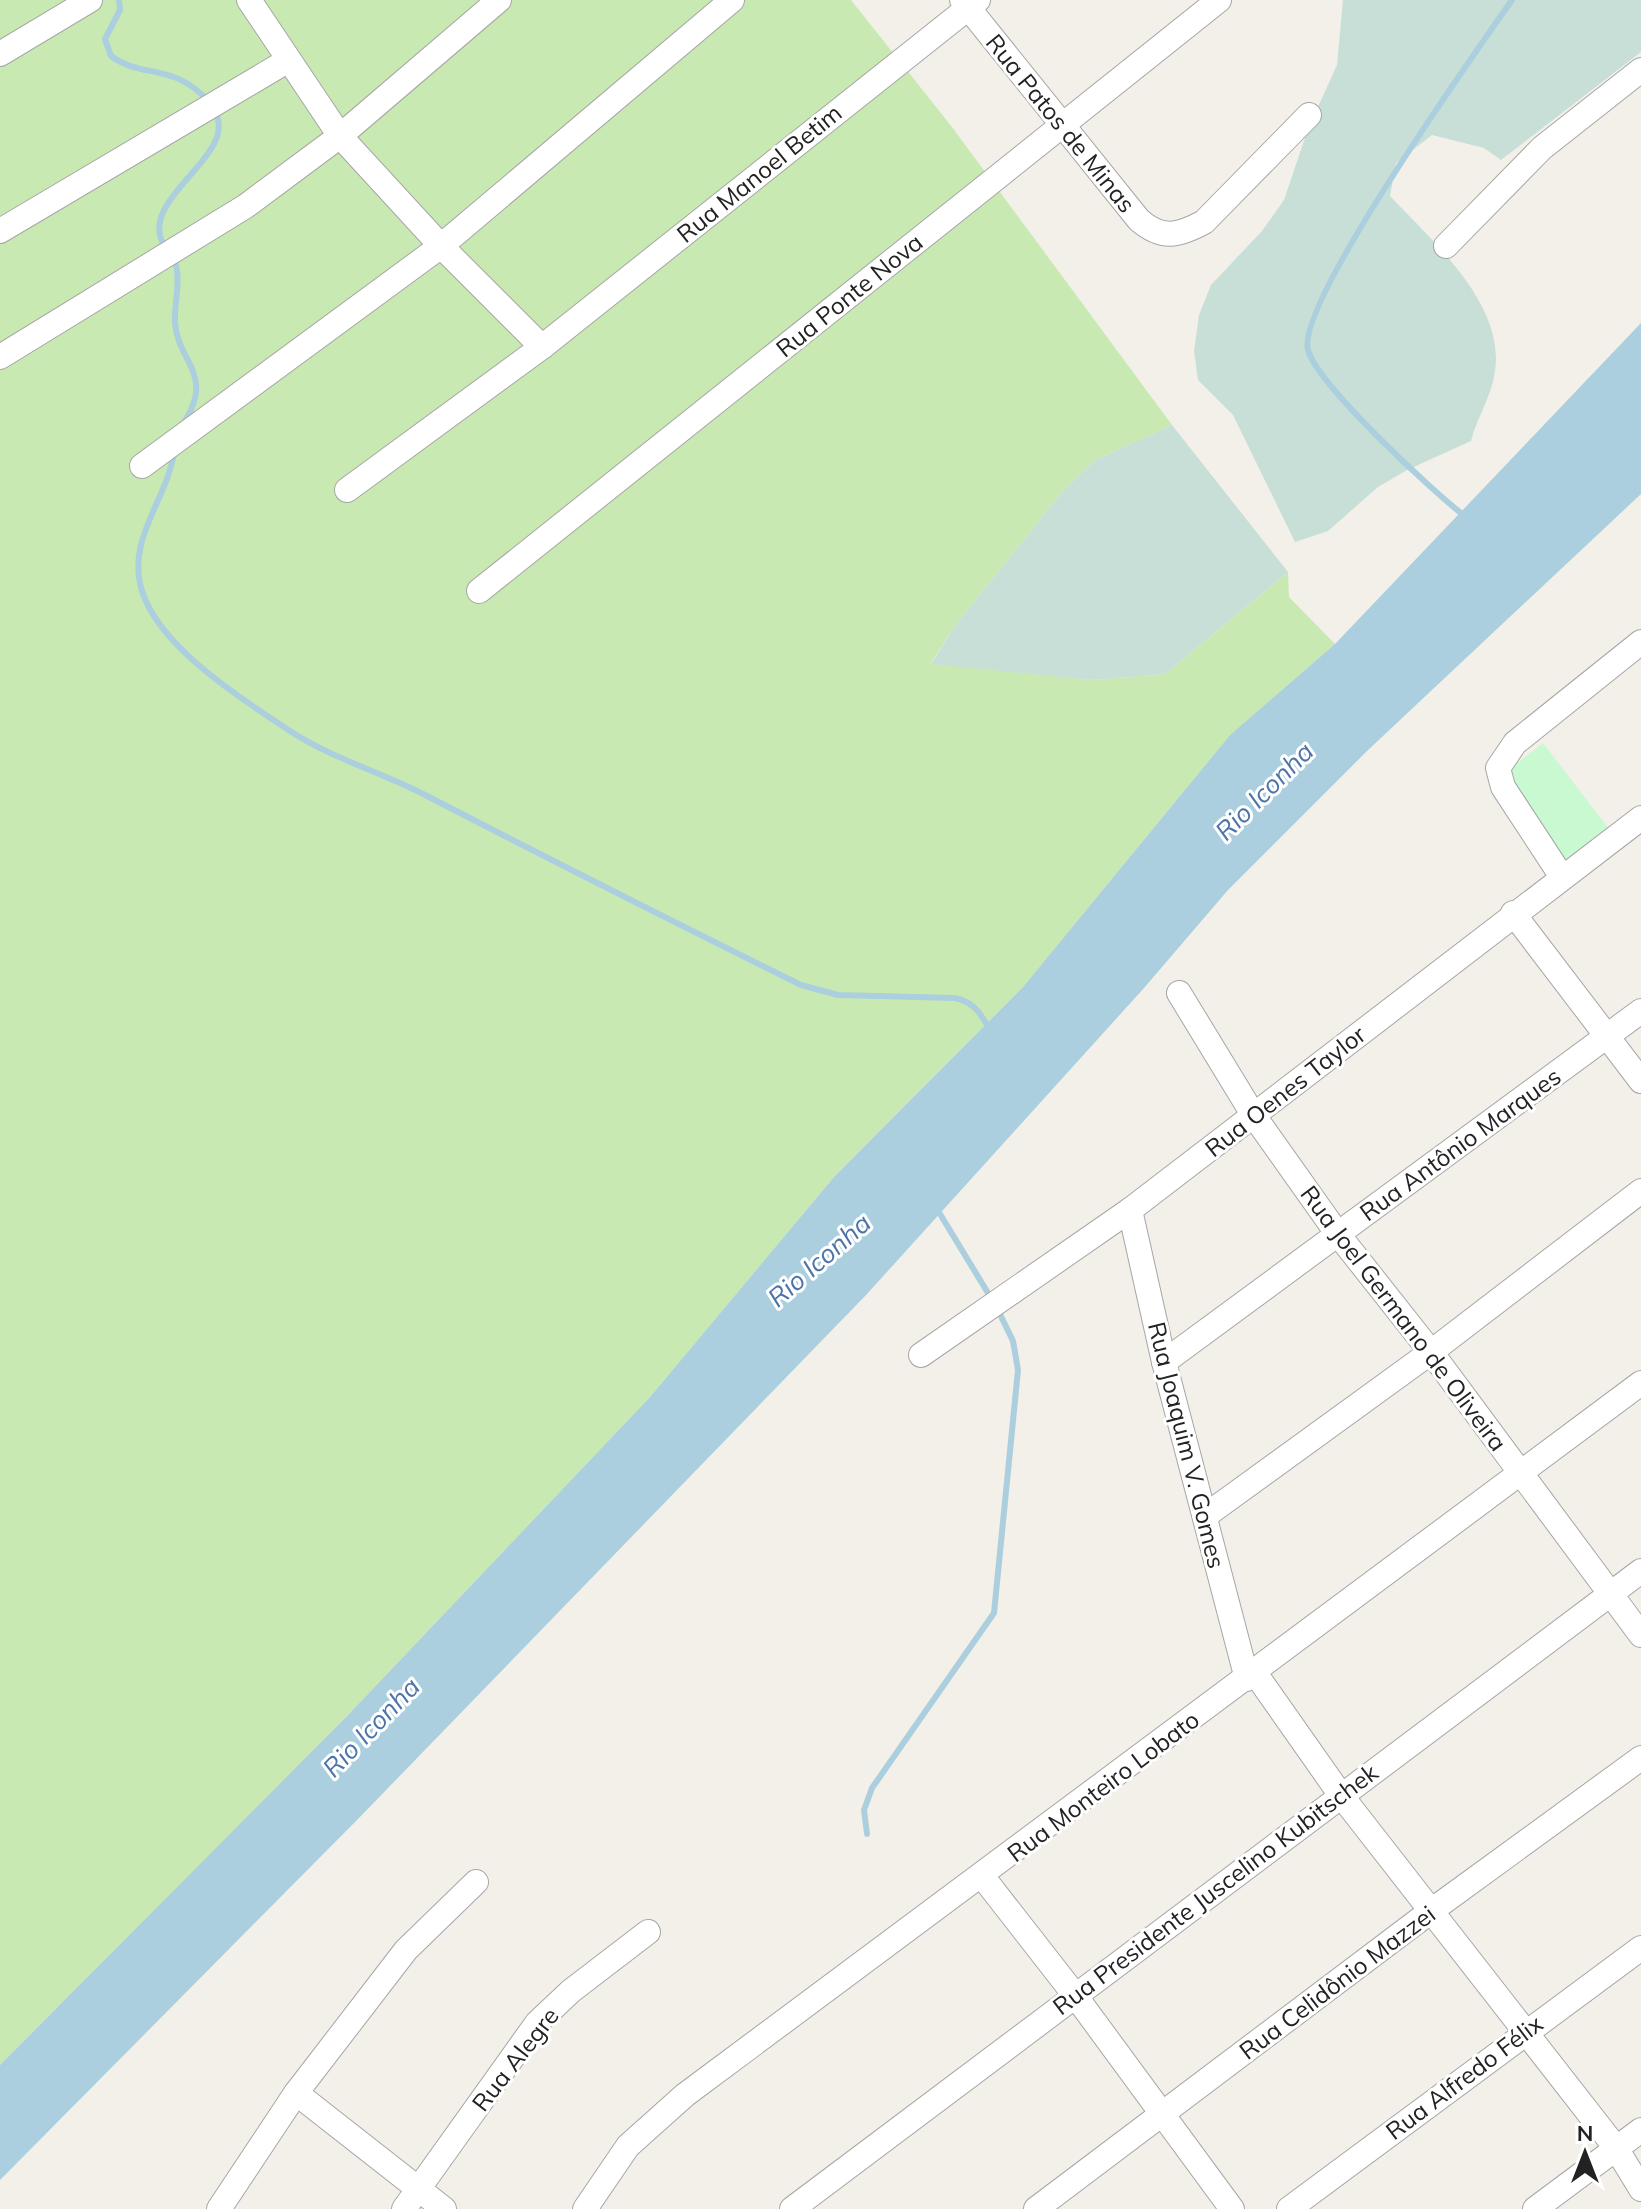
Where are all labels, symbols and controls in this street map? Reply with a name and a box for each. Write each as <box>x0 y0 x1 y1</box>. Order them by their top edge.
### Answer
street label: Rua Patos de Minas <box>980 28 1142 218</box>
street label: Rua Manoel Betim <box>670 97 848 249</box>
street label: Rua Ponte Nova <box>770 227 928 363</box>
water label: Rio Iconha <box>1208 735 1320 847</box>
street label: Rua Oenes Taylor <box>1199 1019 1372 1163</box>
street label: Rua Antônio Marques <box>1354 1061 1566 1227</box>
street label: Rua Joel Germano de Oliveira <box>1294 1179 1514 1457</box>
water label: Rio Iconha <box>761 1206 877 1314</box>
street label: Rua Joaquim V. Gomes <box>1142 1319 1232 1571</box>
water label: Rio Iconha <box>315 1670 427 1784</box>
street label: Rua Monteiro Lobato <box>1001 1704 1205 1868</box>
street label: Rua Presidente Juscelino Kubitschek <box>1047 1757 1384 2021</box>
street label: Rua Celidônio Mazzei <box>1233 1899 1441 2065</box>
street label: Rua Alegre <box>465 2001 565 2117</box>
street label: Rua Alfredo Félix <box>1380 2008 1549 2146</box>
north arrow <box>1545 2113 1625 2193</box>
text: N <box>1577 2119 1593 2147</box>

